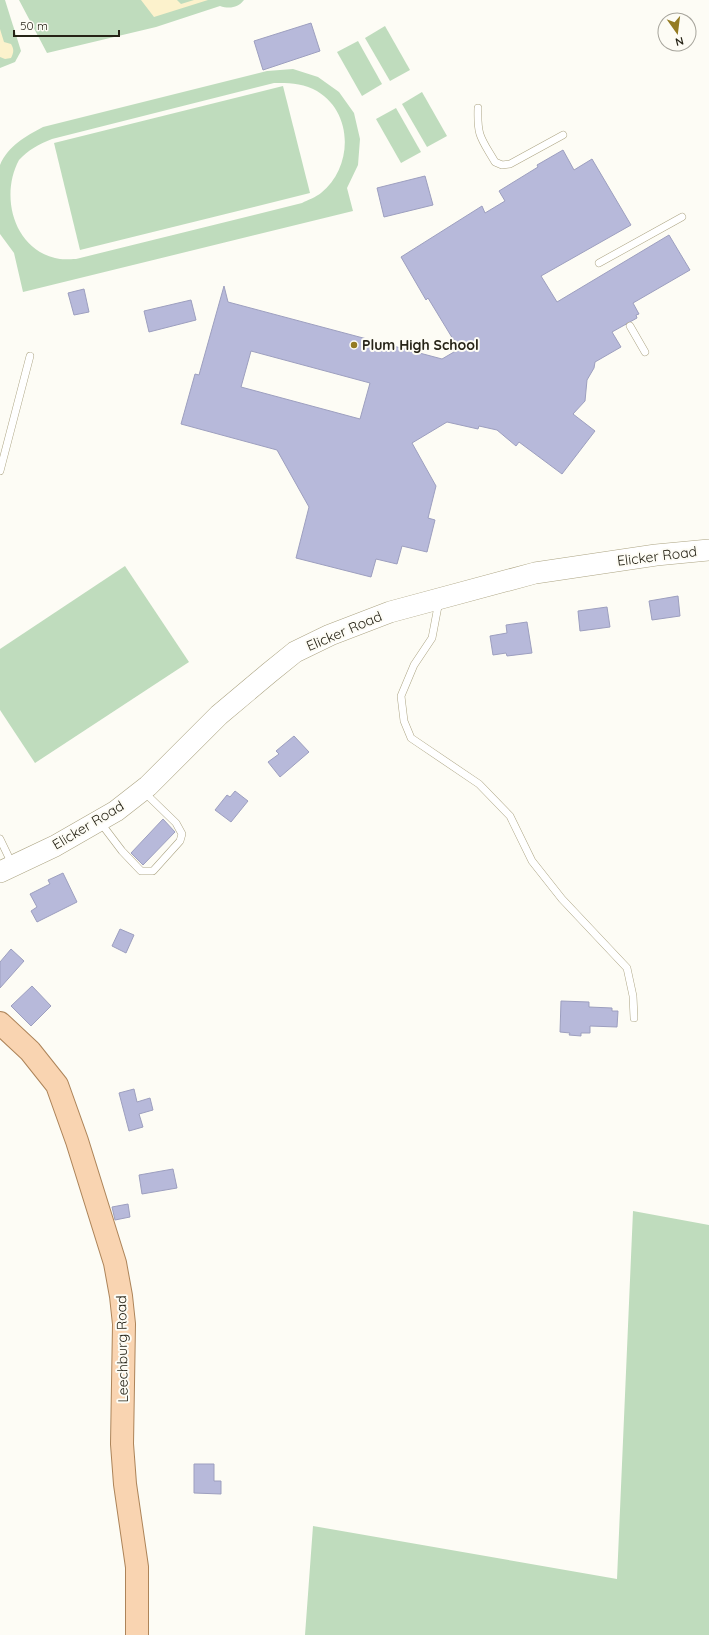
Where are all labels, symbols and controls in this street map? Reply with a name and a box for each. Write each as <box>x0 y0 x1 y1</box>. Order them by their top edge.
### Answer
scale bar <box>14 12 119 38</box>
north arrow <box>657 12 697 52</box>
text: 50 m <box>20 18 48 33</box>
text: N <box>674 34 685 49</box>
place label: Plum High School <box>362 336 479 354</box>
marker: Plum High School <box>349 340 359 350</box>
street label: Elicker Road <box>616 542 698 570</box>
street label: Elicker Road <box>303 607 385 655</box>
street label: Elicker Road <box>49 797 127 853</box>
street label: Leechburg Road <box>112 1295 132 1403</box>

